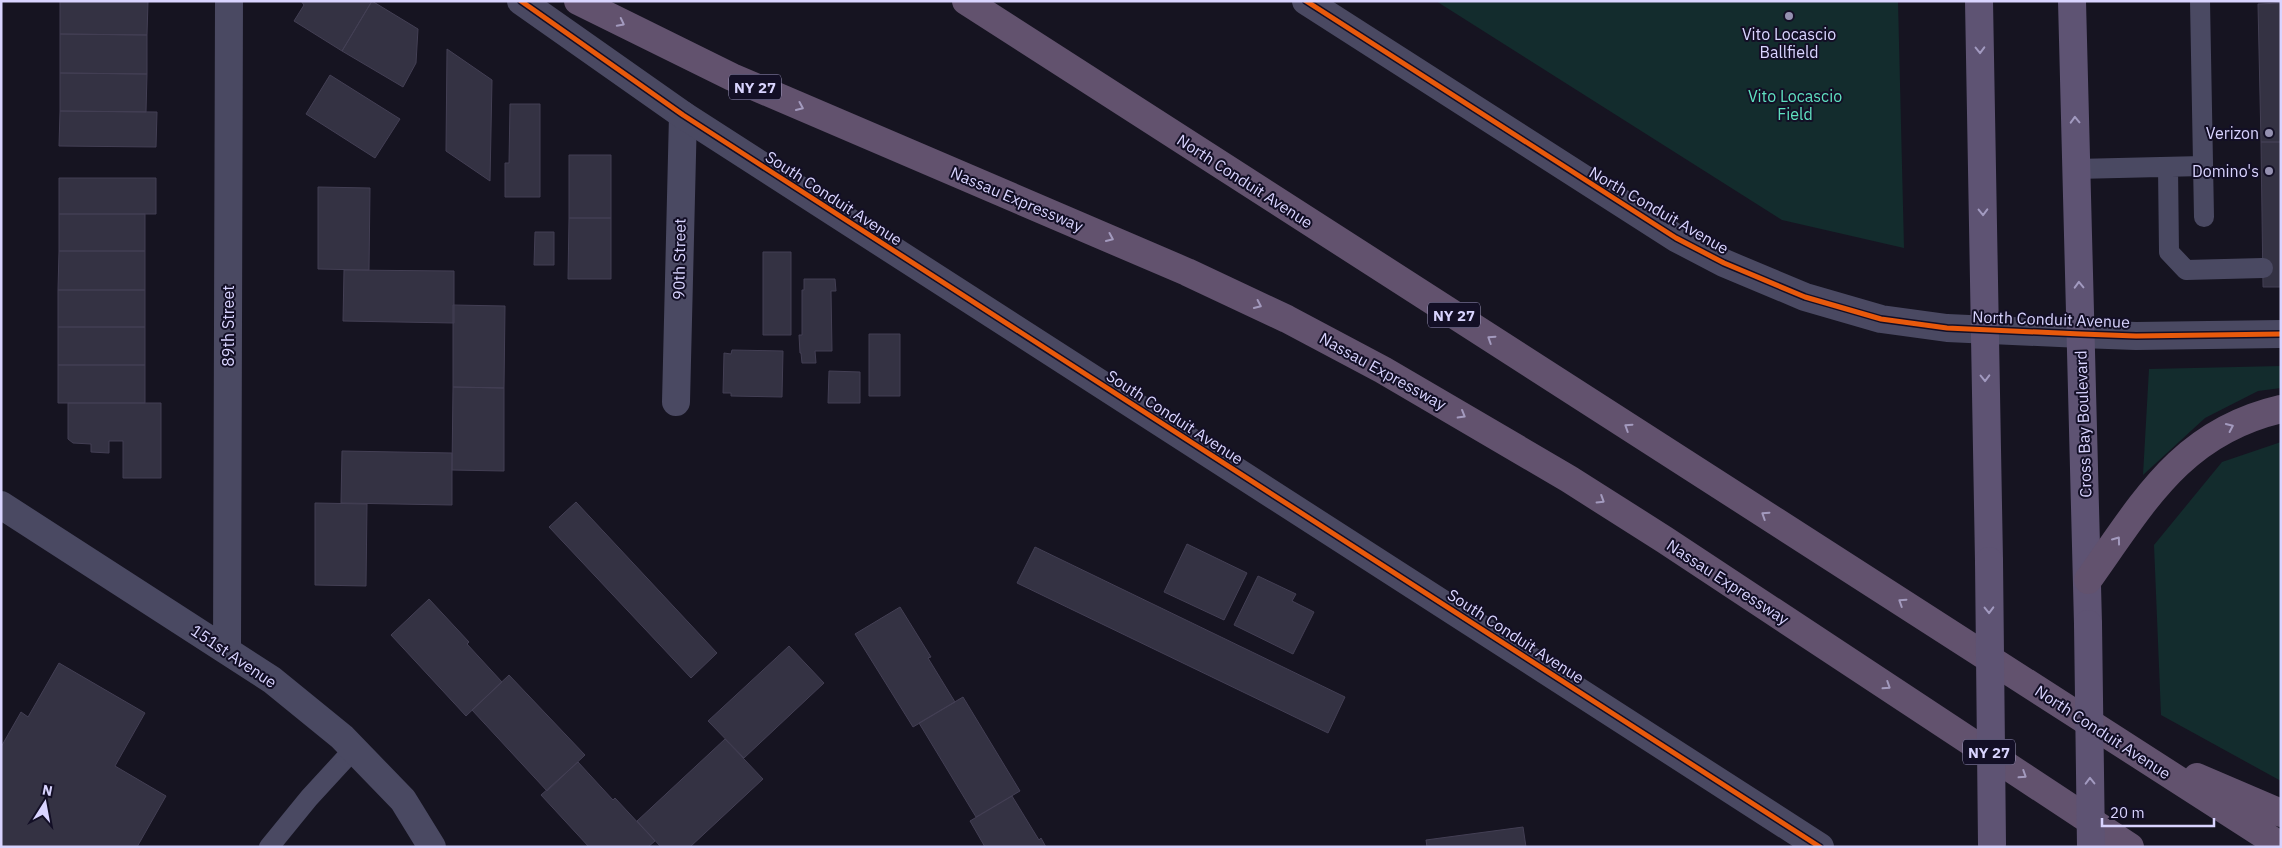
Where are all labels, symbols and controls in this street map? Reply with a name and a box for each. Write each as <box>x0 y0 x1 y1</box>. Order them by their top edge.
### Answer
marker: Vito Locascio Ballfield <box>1783 10 1795 22</box>
one-way arrow <box>616 17 625 27</box>
place label: Vito Locascio Ballfield <box>1742 24 1836 62</box>
one-way arrow <box>1975 46 1985 54</box>
road number: NY 27 <box>729 74 781 100</box>
park label: Vito Locascio Field <box>1748 86 1842 124</box>
one-way arrow <box>795 100 804 111</box>
one-way arrow <box>2070 116 2080 124</box>
place label: Verizon <box>2206 123 2259 143</box>
marker: Verizon <box>2263 127 2275 139</box>
street label: North Conduit Avenue <box>1173 130 1317 232</box>
street label: South Conduit Avenue <box>762 146 906 250</box>
place label: Domino's <box>2192 161 2259 181</box>
street label: Nassau Expressway <box>948 162 1086 236</box>
street label: North Conduit Avenue <box>1586 162 1733 258</box>
marker: Domino's <box>2263 165 2275 177</box>
one-way arrow <box>1978 209 1988 217</box>
street label: 90th Street <box>668 218 690 300</box>
one-way arrow <box>1105 232 1114 243</box>
one-way arrow <box>2074 281 2085 289</box>
street label: 89th Street <box>218 285 238 367</box>
one-way arrow <box>1253 299 1262 309</box>
road number: NY 27 <box>1428 302 1480 328</box>
street label: North Conduit Avenue <box>1972 306 2130 332</box>
street label: Nassau Expressway <box>1316 328 1450 414</box>
one-way arrow <box>1488 336 1497 345</box>
street label: Cross Bay Boulevard <box>2070 350 2096 498</box>
street label: South Conduit Avenue <box>1103 365 1247 469</box>
one-way arrow <box>1980 374 1991 382</box>
one-way arrow <box>1457 409 1466 419</box>
one-way arrow <box>1625 423 1634 433</box>
one-way arrow <box>2225 423 2234 433</box>
one-way arrow <box>1596 493 1605 503</box>
one-way arrow <box>1761 511 1770 521</box>
street label: Nassau Expressway <box>1663 535 1793 629</box>
one-way arrow <box>2111 537 2119 546</box>
street label: South Conduit Avenue <box>1444 584 1588 688</box>
one-way arrow <box>1898 599 1907 609</box>
one-way arrow <box>1984 606 1994 614</box>
street label: 151st Avenue <box>187 620 281 692</box>
one-way arrow <box>1881 679 1890 689</box>
street label: North Conduit Avenue <box>2031 681 2175 783</box>
road number: NY 27 <box>1963 740 2015 764</box>
one-way arrow <box>2017 768 2026 778</box>
one-way arrow <box>2085 776 2095 784</box>
north arrow <box>20 778 70 828</box>
text: N <box>41 780 54 800</box>
scale bar <box>2102 796 2214 828</box>
text: 20 m <box>2110 803 2145 822</box>

